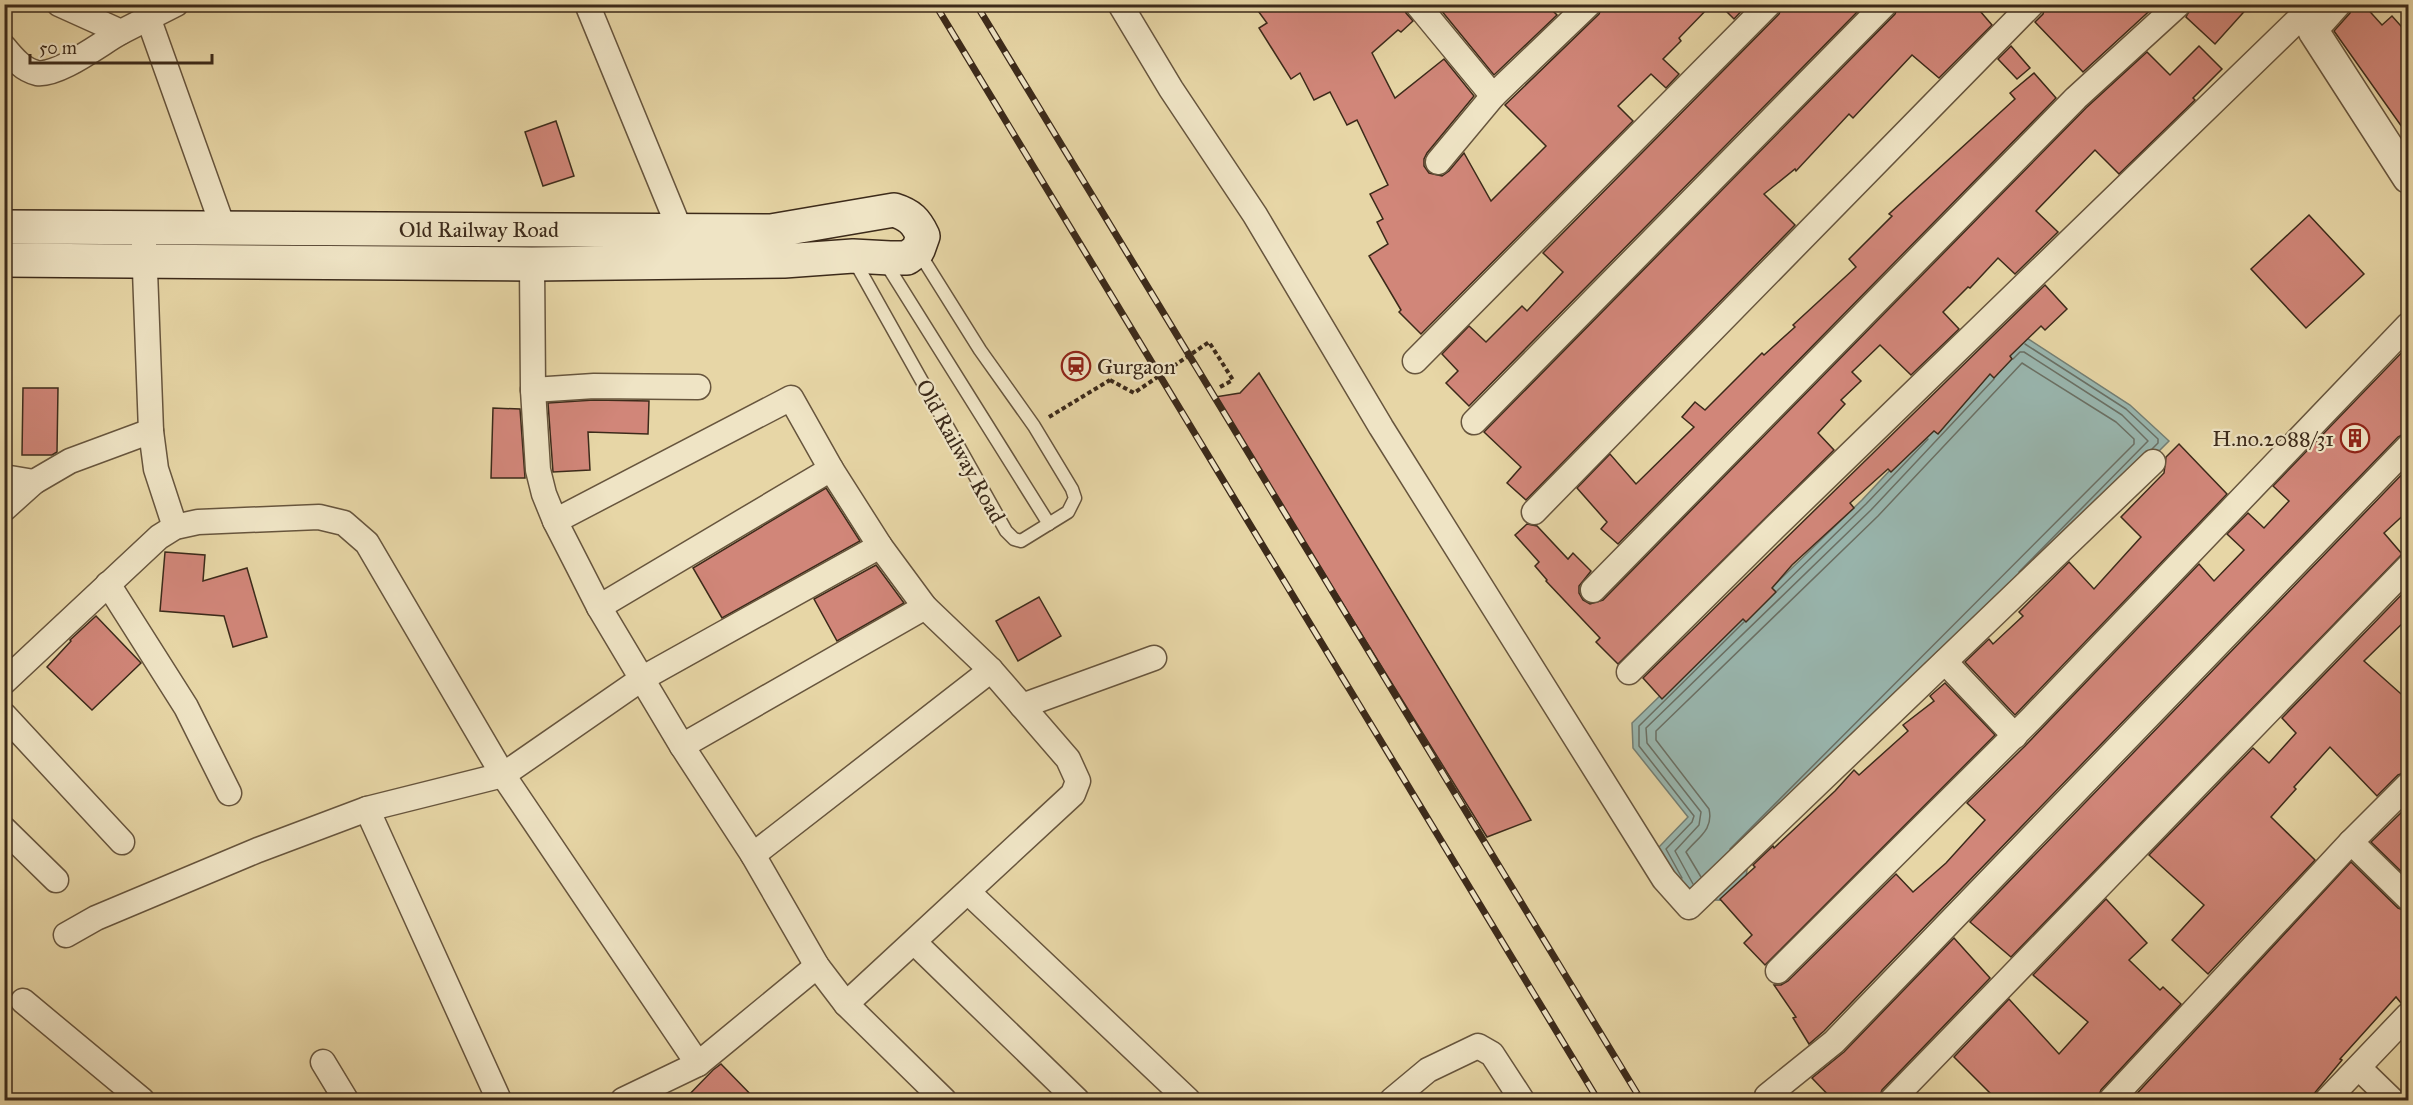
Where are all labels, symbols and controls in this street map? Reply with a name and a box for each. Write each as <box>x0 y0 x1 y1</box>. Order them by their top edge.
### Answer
scale bar <box>30 27 212 65</box>
text: 50 m <box>39 37 77 59</box>
street label: Old Railway Road <box>399 216 559 243</box>
station icon: Gurgaon <box>1060 350 1092 382</box>
place label: Gurgaon <box>1097 353 1176 380</box>
street label: Old Railway Road <box>910 375 1011 528</box>
building icon: H.no.2088/31 <box>2339 422 2371 454</box>
place label: H.no.2088/31 <box>2212 425 2334 452</box>

